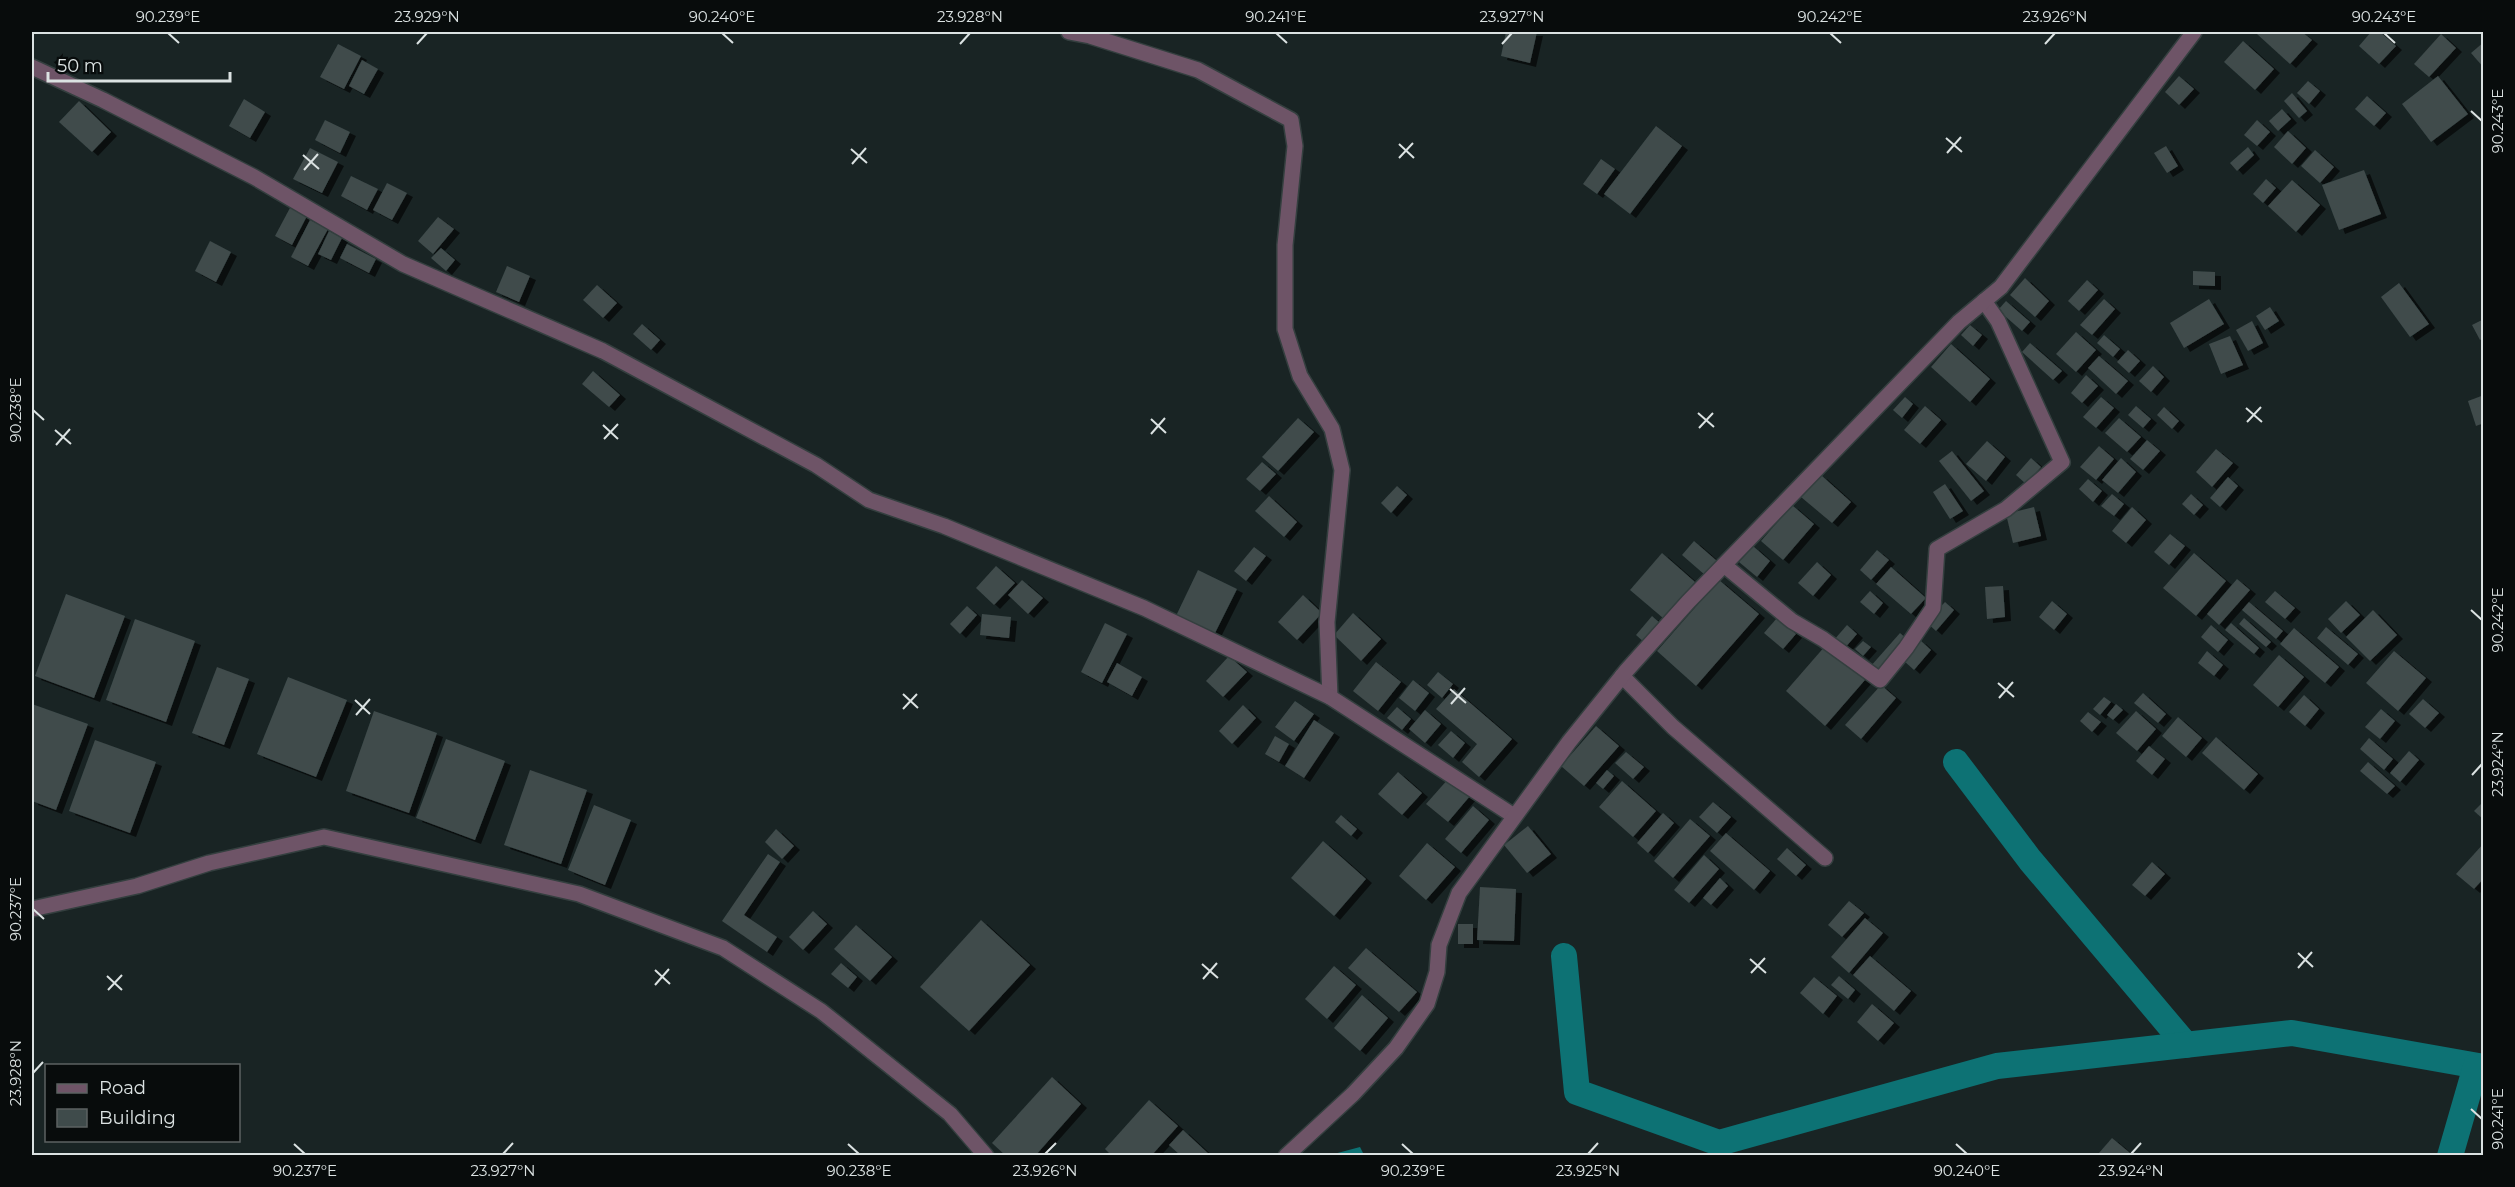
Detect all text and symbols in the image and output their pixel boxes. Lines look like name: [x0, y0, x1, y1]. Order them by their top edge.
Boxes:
text: 90.239°E: [136, 7, 200, 26]
text: 23.929°N: [394, 7, 460, 26]
text: 90.240°E: [689, 7, 755, 26]
text: 23.928°N: [937, 7, 1003, 26]
text: 90.241°E: [1245, 7, 1307, 26]
text: 23.927°N: [1479, 7, 1545, 26]
text: 90.242°E: [1797, 7, 1863, 26]
text: 23.926°N: [2022, 7, 2088, 26]
text: 90.243°E: [2352, 7, 2416, 26]
scale bar: [48, 45, 230, 83]
text: 50 m: [57, 55, 103, 77]
text: 90.243°E: [2488, 89, 2507, 153]
text: 90.238°E: [6, 377, 25, 443]
text: 90.242°E: [2488, 587, 2507, 653]
text: 23.924°N: [2488, 731, 2507, 797]
text: 90.237°E: [6, 877, 25, 941]
text: 23.928°N: [6, 1040, 25, 1106]
legend: [45, 1064, 240, 1142]
text: Road: [99, 1077, 146, 1099]
text: 90.241°E: [2488, 1088, 2507, 1150]
text: Building: [99, 1107, 176, 1129]
text: 90.237°E: [273, 1161, 337, 1180]
text: 23.927°N: [470, 1161, 536, 1180]
text: 90.238°E: [826, 1161, 892, 1180]
text: 23.926°N: [1012, 1161, 1078, 1180]
text: 90.239°E: [1381, 1161, 1445, 1180]
text: 23.925°N: [1556, 1161, 1620, 1180]
text: 90.240°E: [1934, 1161, 2000, 1180]
text: 23.924°N: [2098, 1161, 2164, 1180]

